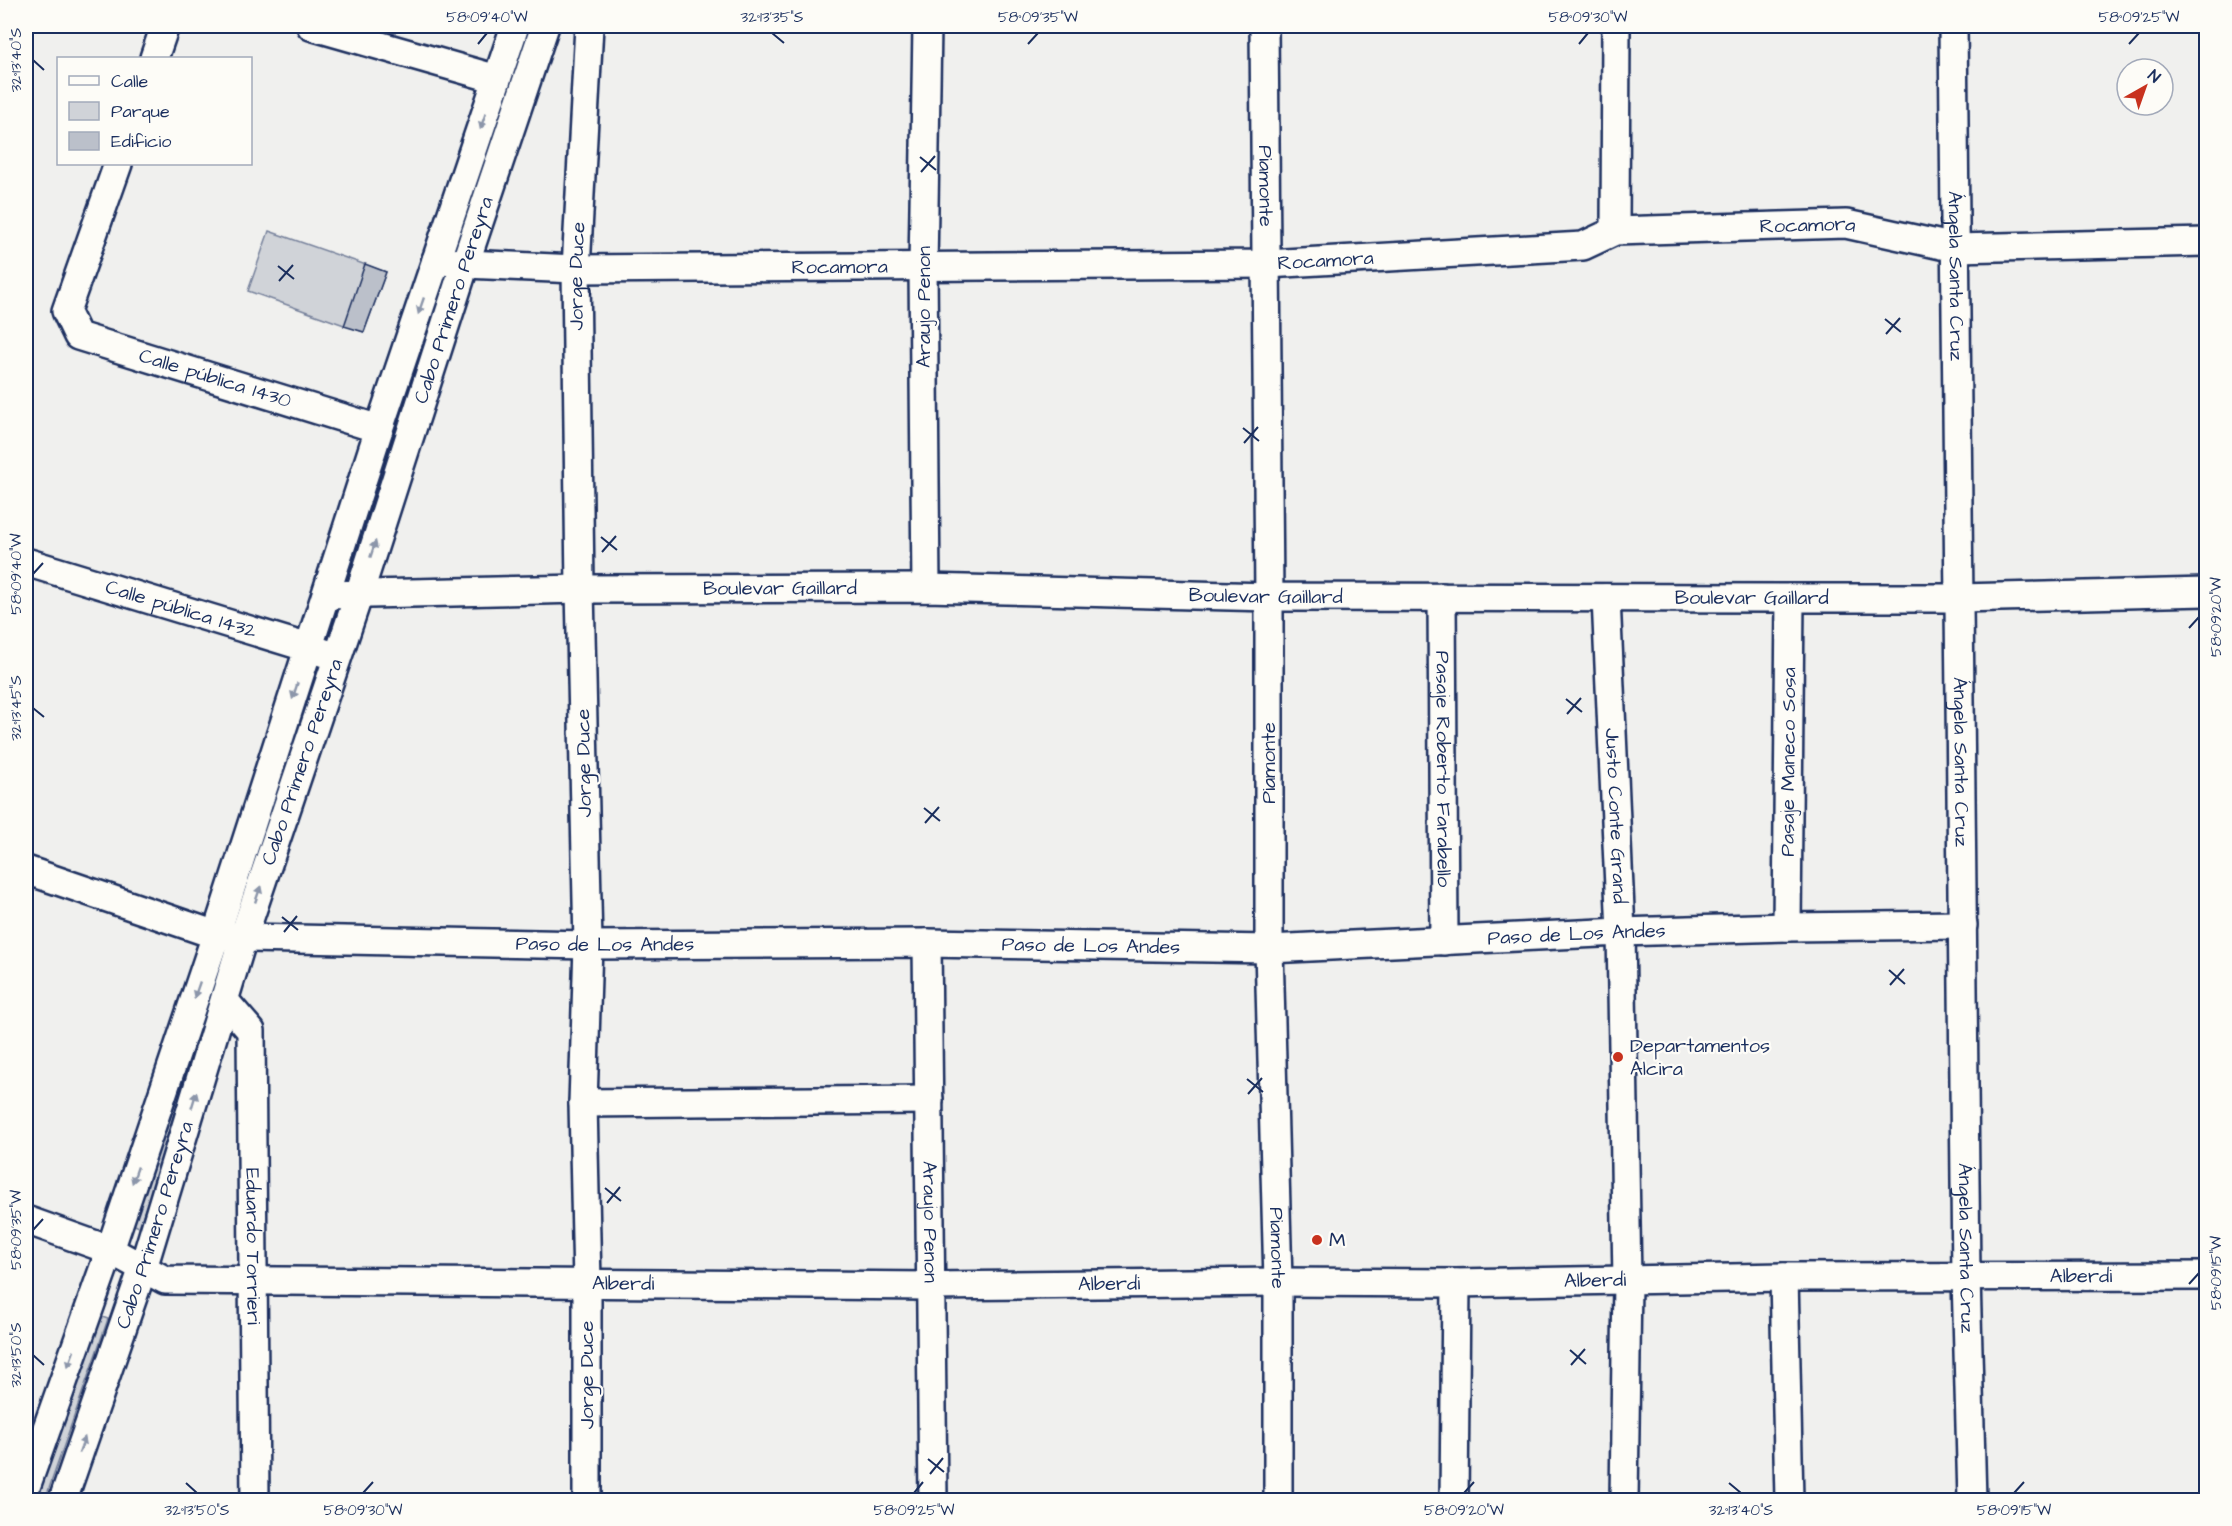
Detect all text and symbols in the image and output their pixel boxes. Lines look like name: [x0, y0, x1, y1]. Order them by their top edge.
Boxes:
text: 58°09'40"W: [446, 7, 528, 28]
text: 32°13'35"S: [741, 7, 804, 28]
text: 58°09'35"W: [998, 7, 1078, 28]
text: 58°09'30"W: [1549, 7, 1627, 28]
text: 58°09'25"W: [2099, 7, 2179, 28]
text: 32°13'40"S: [6, 27, 27, 92]
legend: [57, 57, 252, 165]
north arrow: [2115, 57, 2175, 117]
text: N: [2143, 65, 2165, 88]
text: Calle: [111, 69, 149, 94]
text: Parque: [111, 99, 170, 124]
one-way arrow: [478, 112, 487, 130]
text: Edificio: [111, 129, 171, 154]
street label: Piamonte: [1251, 145, 1280, 227]
street label: Ángela Santa Cruz: [1940, 191, 1970, 361]
street label: Cabo Primero Pereyra: [407, 193, 501, 407]
street label: Rocamora: [1759, 210, 1859, 241]
street label: Jorge Duce: [562, 221, 593, 331]
street label: Rocamora: [1277, 244, 1374, 277]
street label: Araujo Penon: [910, 246, 938, 368]
street label: Rocamora: [791, 253, 888, 281]
one-way arrow: [415, 297, 425, 315]
street label: Calle pública 1430: [135, 342, 295, 415]
text: 58°09'40"W: [6, 533, 27, 615]
one-way arrow: [369, 540, 378, 558]
street label: Calle pública 1432: [102, 573, 261, 646]
street label: Boulevar Gaillard: [703, 574, 857, 603]
text: 58°09'20"W: [2206, 577, 2227, 657]
street label: Boulevar Gaillard: [1188, 581, 1343, 611]
street label: Boulevar Gaillard: [1675, 584, 1829, 612]
street label: Pasaje Roberto Farabello: [1428, 651, 1458, 887]
street label: Cabo Primero Pereyra: [255, 655, 350, 869]
street label: Pasaje Maneco Sosa: [1774, 667, 1803, 857]
text: 32°13'45"S: [6, 675, 27, 741]
street label: Ángela Santa Cruz: [1945, 677, 1976, 847]
one-way arrow: [290, 682, 300, 700]
street label: Jorge Duce: [569, 708, 600, 818]
street label: Piamonte: [1255, 722, 1283, 804]
street label: Justo Conte Grand: [1598, 727, 1634, 904]
one-way arrow: [254, 885, 263, 903]
street label: Paso de Los Andes: [1487, 917, 1666, 952]
street label: Paso de Los Andes: [515, 930, 694, 959]
street label: Paso de Los Andes: [1001, 930, 1180, 961]
one-way arrow: [192, 982, 202, 1000]
place label: Departamentos Alcira: [1630, 1032, 1770, 1083]
marker: Departamentos Alcira: [1611, 1050, 1625, 1064]
one-way arrow: [190, 1091, 200, 1109]
street label: Cabo Primero Pereyra: [109, 1118, 201, 1333]
street label: Araujo Penon: [915, 1161, 945, 1283]
street label: Ángela Santa Cruz: [1950, 1163, 1982, 1333]
one-way arrow: [130, 1166, 139, 1184]
street label: Eduardo Torrieri: [238, 1168, 268, 1325]
text: 58°09'35"W: [6, 1190, 27, 1270]
street label: Piamonte: [1262, 1207, 1292, 1289]
place label: M: [1329, 1226, 1346, 1254]
marker: M: [1310, 1233, 1324, 1247]
text: 58°09'15"W: [2206, 1236, 2227, 1310]
street label: Alberdi: [2050, 1262, 2112, 1290]
street label: Alberdi: [1564, 1266, 1627, 1295]
street label: Alberdi: [592, 1269, 654, 1298]
street label: Alberdi: [1078, 1270, 1140, 1298]
street label: Jorge Duce: [573, 1321, 602, 1429]
text: 32°13'50"S: [6, 1322, 27, 1387]
one-way arrow: [65, 1351, 75, 1369]
one-way arrow: [77, 1436, 87, 1454]
text: 32°13'50"S: [165, 1500, 230, 1521]
text: 58°09'30"W: [324, 1500, 402, 1521]
text: 58°09'25"W: [874, 1500, 954, 1521]
text: 58°09'20"W: [1424, 1500, 1504, 1521]
text: 32°13'40"S: [1709, 1500, 1774, 1521]
text: 58°09'15"W: [1977, 1500, 2051, 1521]

